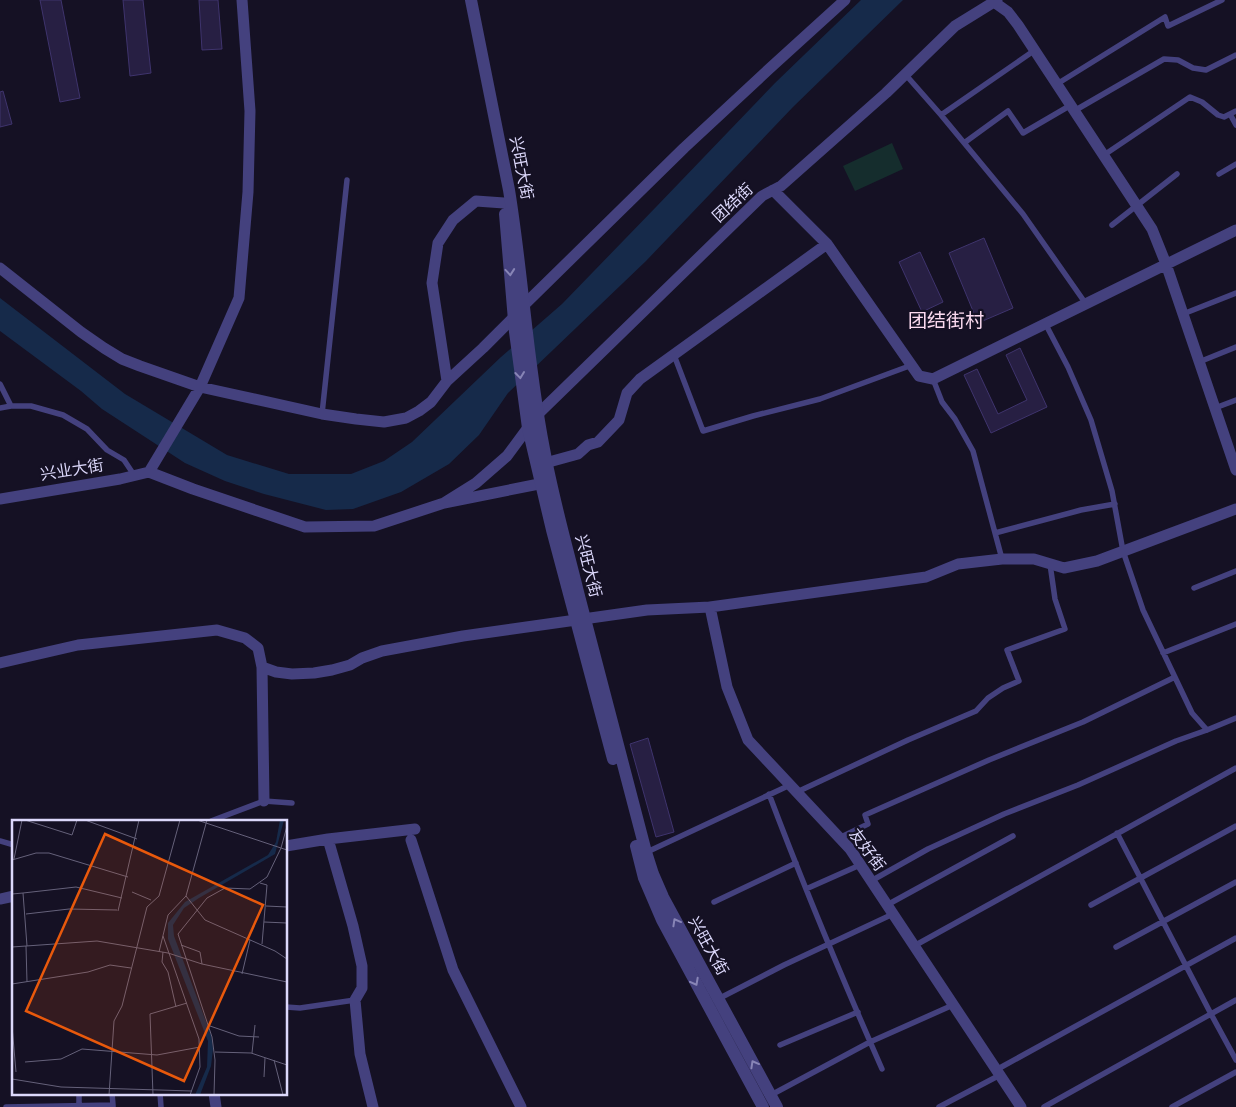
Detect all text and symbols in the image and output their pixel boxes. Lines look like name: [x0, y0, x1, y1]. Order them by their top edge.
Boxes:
street label: 兴旺大街: [504, 134, 538, 202]
street label: 团结街: [708, 179, 758, 227]
one-way arrow: [504, 269, 515, 277]
district label: 团结街村: [908, 308, 984, 335]
one-way arrow: [514, 371, 525, 379]
street label: 兴业大街: [39, 454, 105, 486]
street label: 兴旺大街: [570, 532, 606, 600]
inset map: [12, 820, 288, 1094]
street label: 友好街: [844, 824, 890, 876]
street label: 兴旺大街: [683, 913, 733, 979]
one-way arrow: [672, 918, 682, 927]
one-way arrow: [689, 977, 699, 986]
one-way arrow: [750, 1061, 760, 1070]

